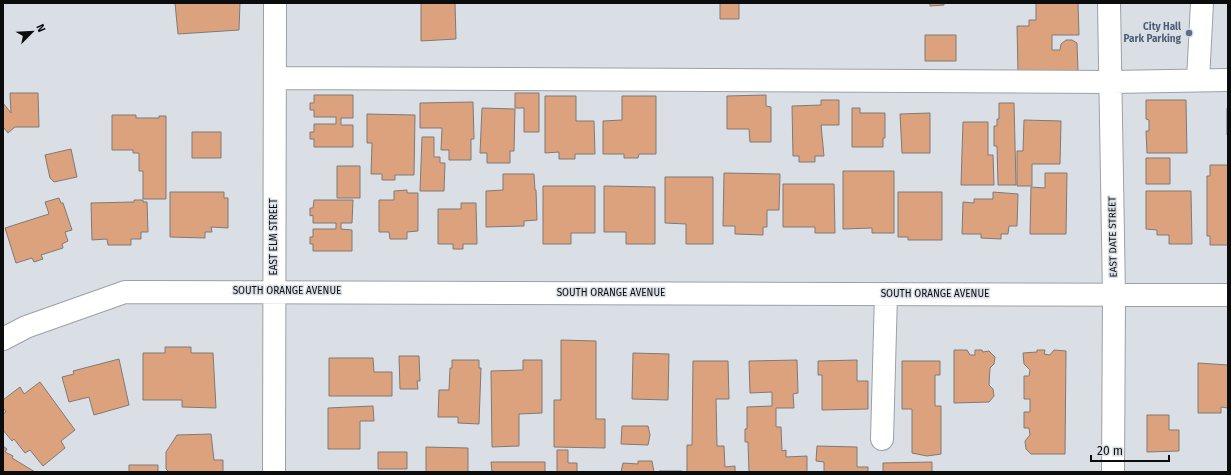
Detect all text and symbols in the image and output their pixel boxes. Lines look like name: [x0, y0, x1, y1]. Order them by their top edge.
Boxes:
north arrow: [12, 12, 52, 52]
place label: City Hall Park Parking: [1124, 21, 1181, 45]
text: N: [33, 22, 48, 34]
marker: City Hall Park Parking: [1184, 28, 1194, 38]
street label: EAST DATE STREET: [1106, 195, 1120, 278]
street label: EAST ELM STREET: [268, 198, 280, 276]
street label: SOUTH ORANGE AVENUE: [233, 285, 341, 297]
street label: SOUTH ORANGE AVENUE: [557, 287, 665, 299]
street label: SOUTH ORANGE AVENUE: [881, 288, 989, 300]
scale bar: [1091, 437, 1169, 463]
text: 20 m: [1097, 444, 1123, 458]

